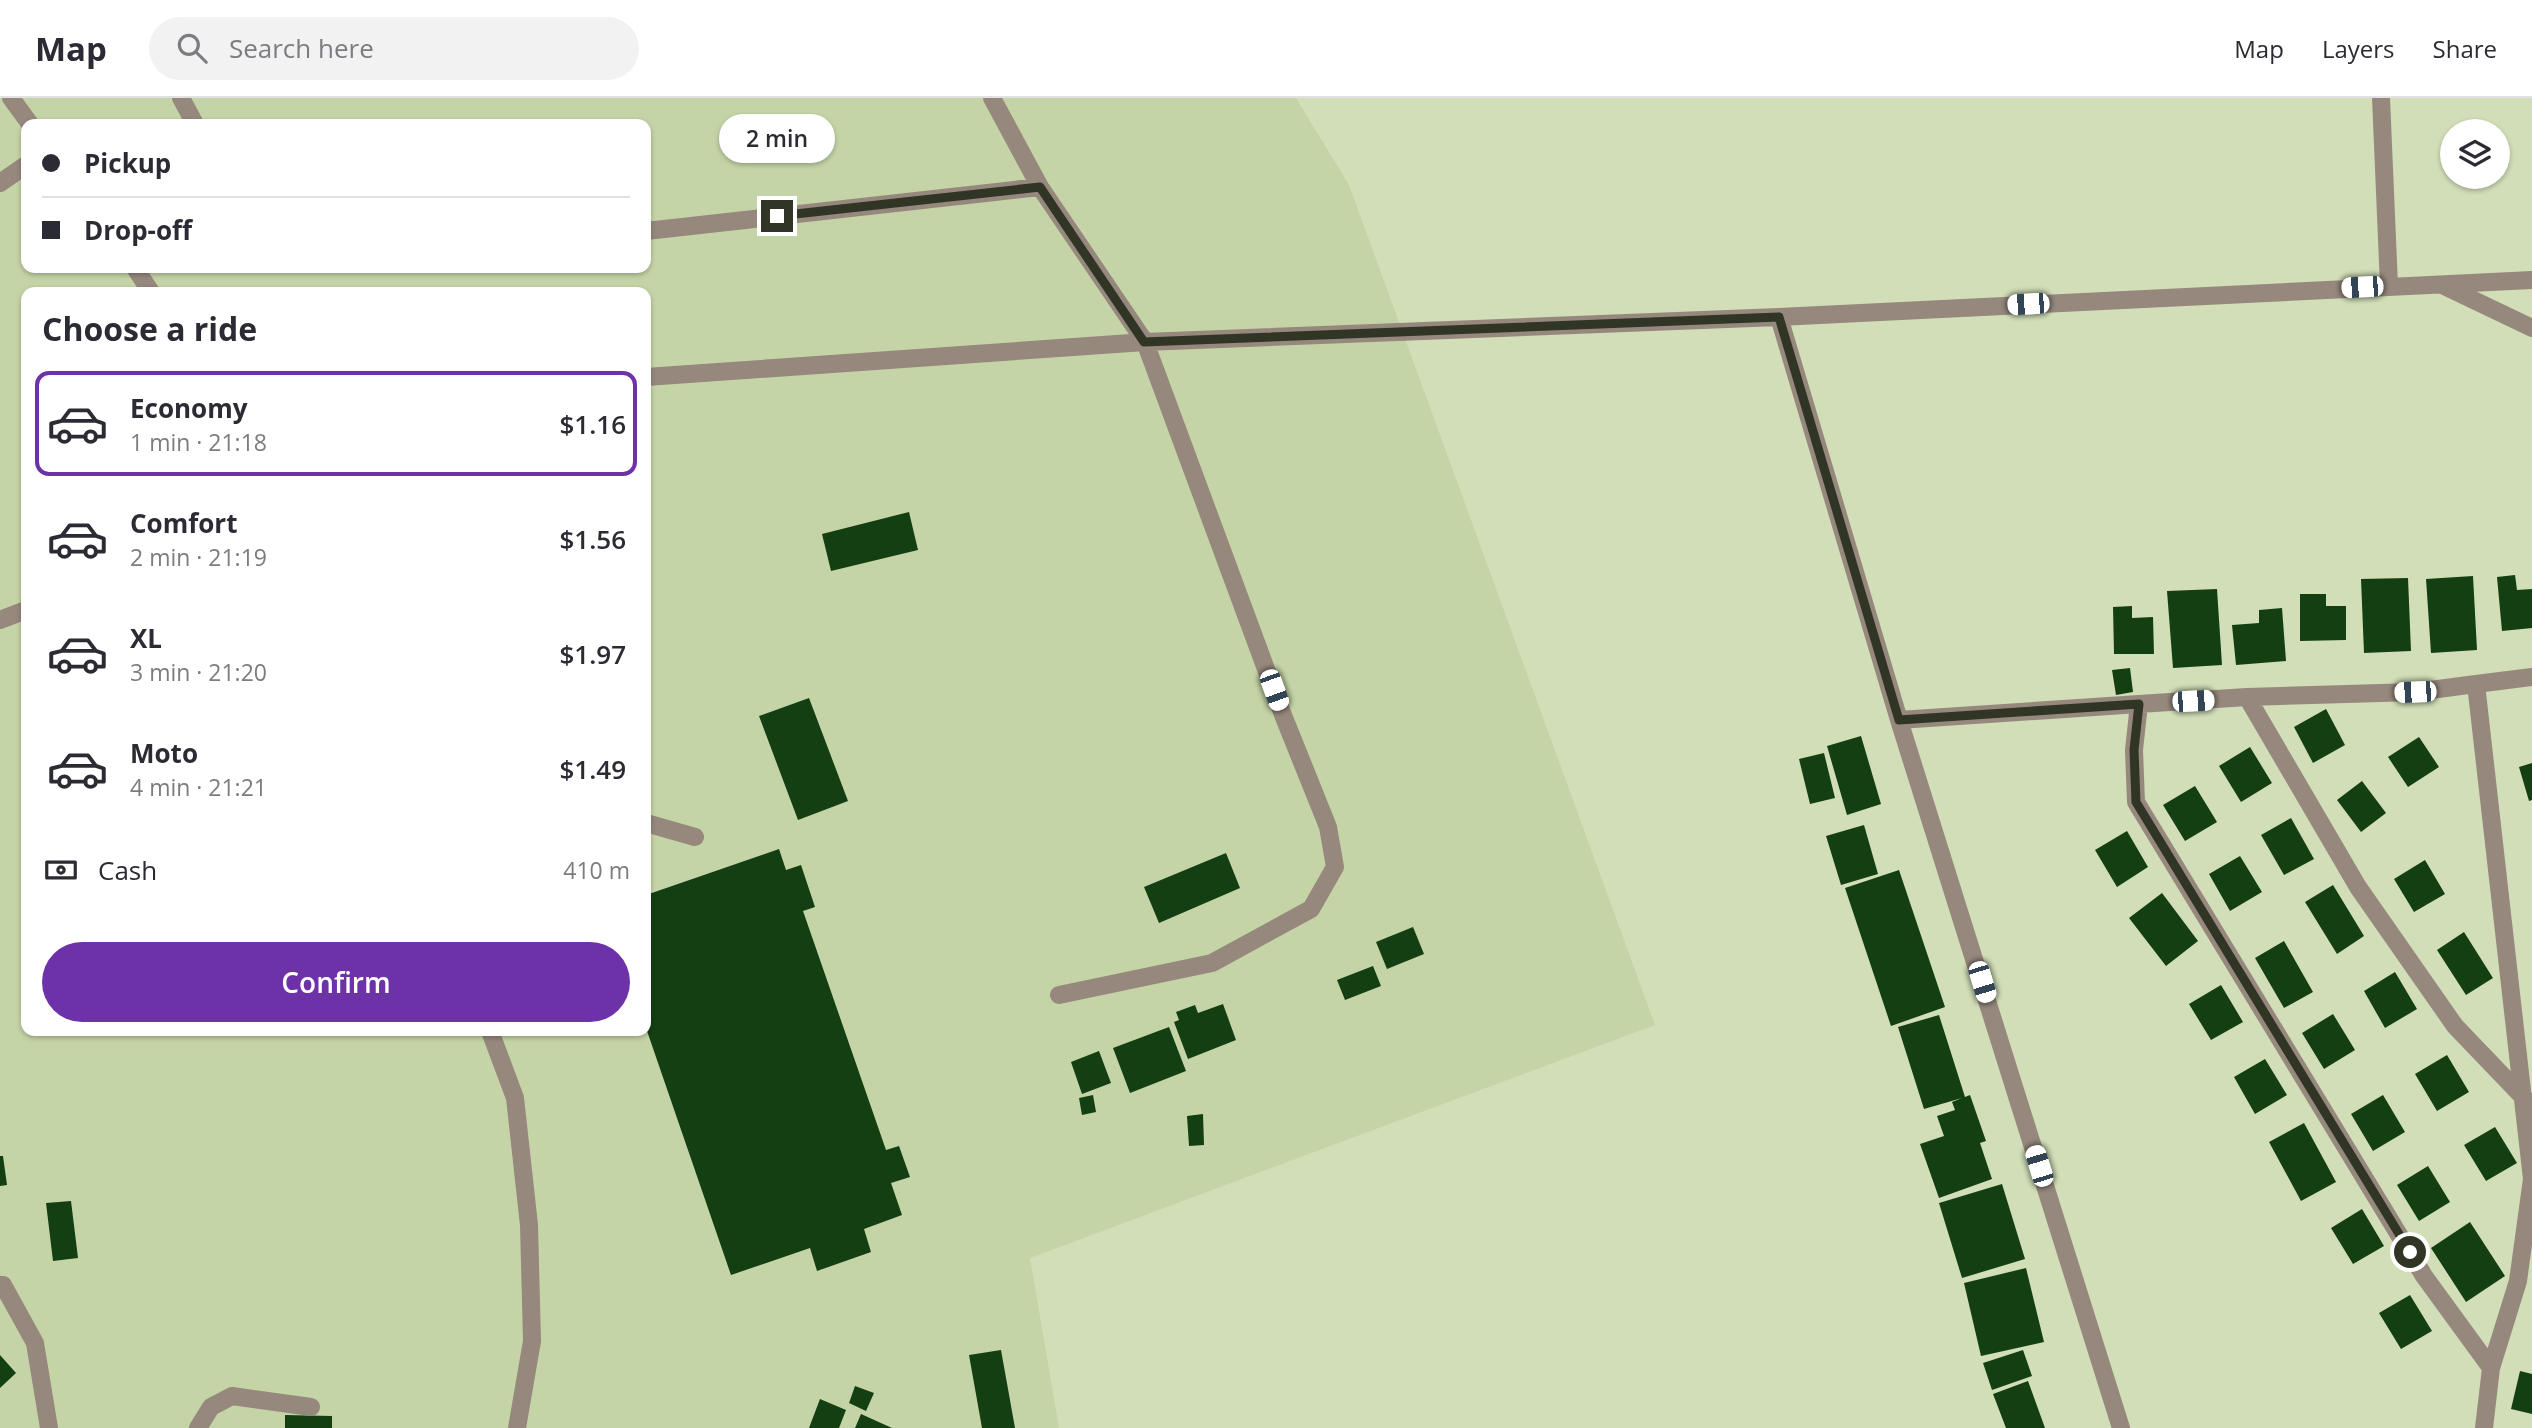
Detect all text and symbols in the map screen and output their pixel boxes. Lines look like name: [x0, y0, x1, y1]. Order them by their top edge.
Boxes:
search box: [149, 17, 639, 80]
text: Map: [35, 26, 107, 71]
icon: search: [173, 29, 211, 67]
text: Search here: [229, 30, 374, 66]
text: Map: [2234, 32, 2284, 65]
text: Layers: [2322, 32, 2395, 65]
text: Share: [2433, 32, 2497, 65]
callout: 2 min: [719, 115, 835, 164]
map controls: [2440, 119, 2510, 189]
button: layers: [2440, 119, 2510, 189]
text: 2 min: [746, 122, 808, 154]
text: Pickup: [84, 145, 171, 181]
route end: [761, 200, 793, 232]
text: Drop-off: [84, 212, 192, 248]
car: [2341, 275, 2384, 299]
car: [2007, 292, 2050, 316]
text: Choose a ride: [42, 307, 257, 350]
text: Economy: [130, 390, 248, 426]
icon: car: [46, 392, 109, 455]
text: $1.16: [559, 406, 626, 442]
text: 1 min · 21:18: [130, 426, 267, 458]
text: Comfort: [130, 505, 237, 541]
icon: car: [46, 507, 109, 570]
text: $1.56: [559, 521, 626, 557]
text: 2 min · 21:19: [130, 541, 267, 573]
text: XL: [130, 620, 162, 656]
icon: car: [46, 622, 109, 685]
text: $1.97: [559, 636, 626, 672]
text: 3 min · 21:20: [130, 656, 267, 688]
car: [1257, 667, 1292, 713]
car: [2394, 681, 2437, 703]
car: [2172, 689, 2215, 713]
text: Moto: [130, 735, 198, 771]
icon: car: [46, 737, 109, 800]
text: $1.49: [559, 751, 626, 787]
text: 4 min · 21:21: [130, 771, 267, 803]
icon: cash: [42, 851, 80, 889]
text: Cash: [98, 852, 157, 888]
text: 410 m: [563, 854, 630, 886]
button: Confirm: [42, 942, 630, 1022]
car: [1966, 959, 1999, 1005]
car: [2023, 1143, 2056, 1189]
route start: [2394, 1236, 2426, 1268]

